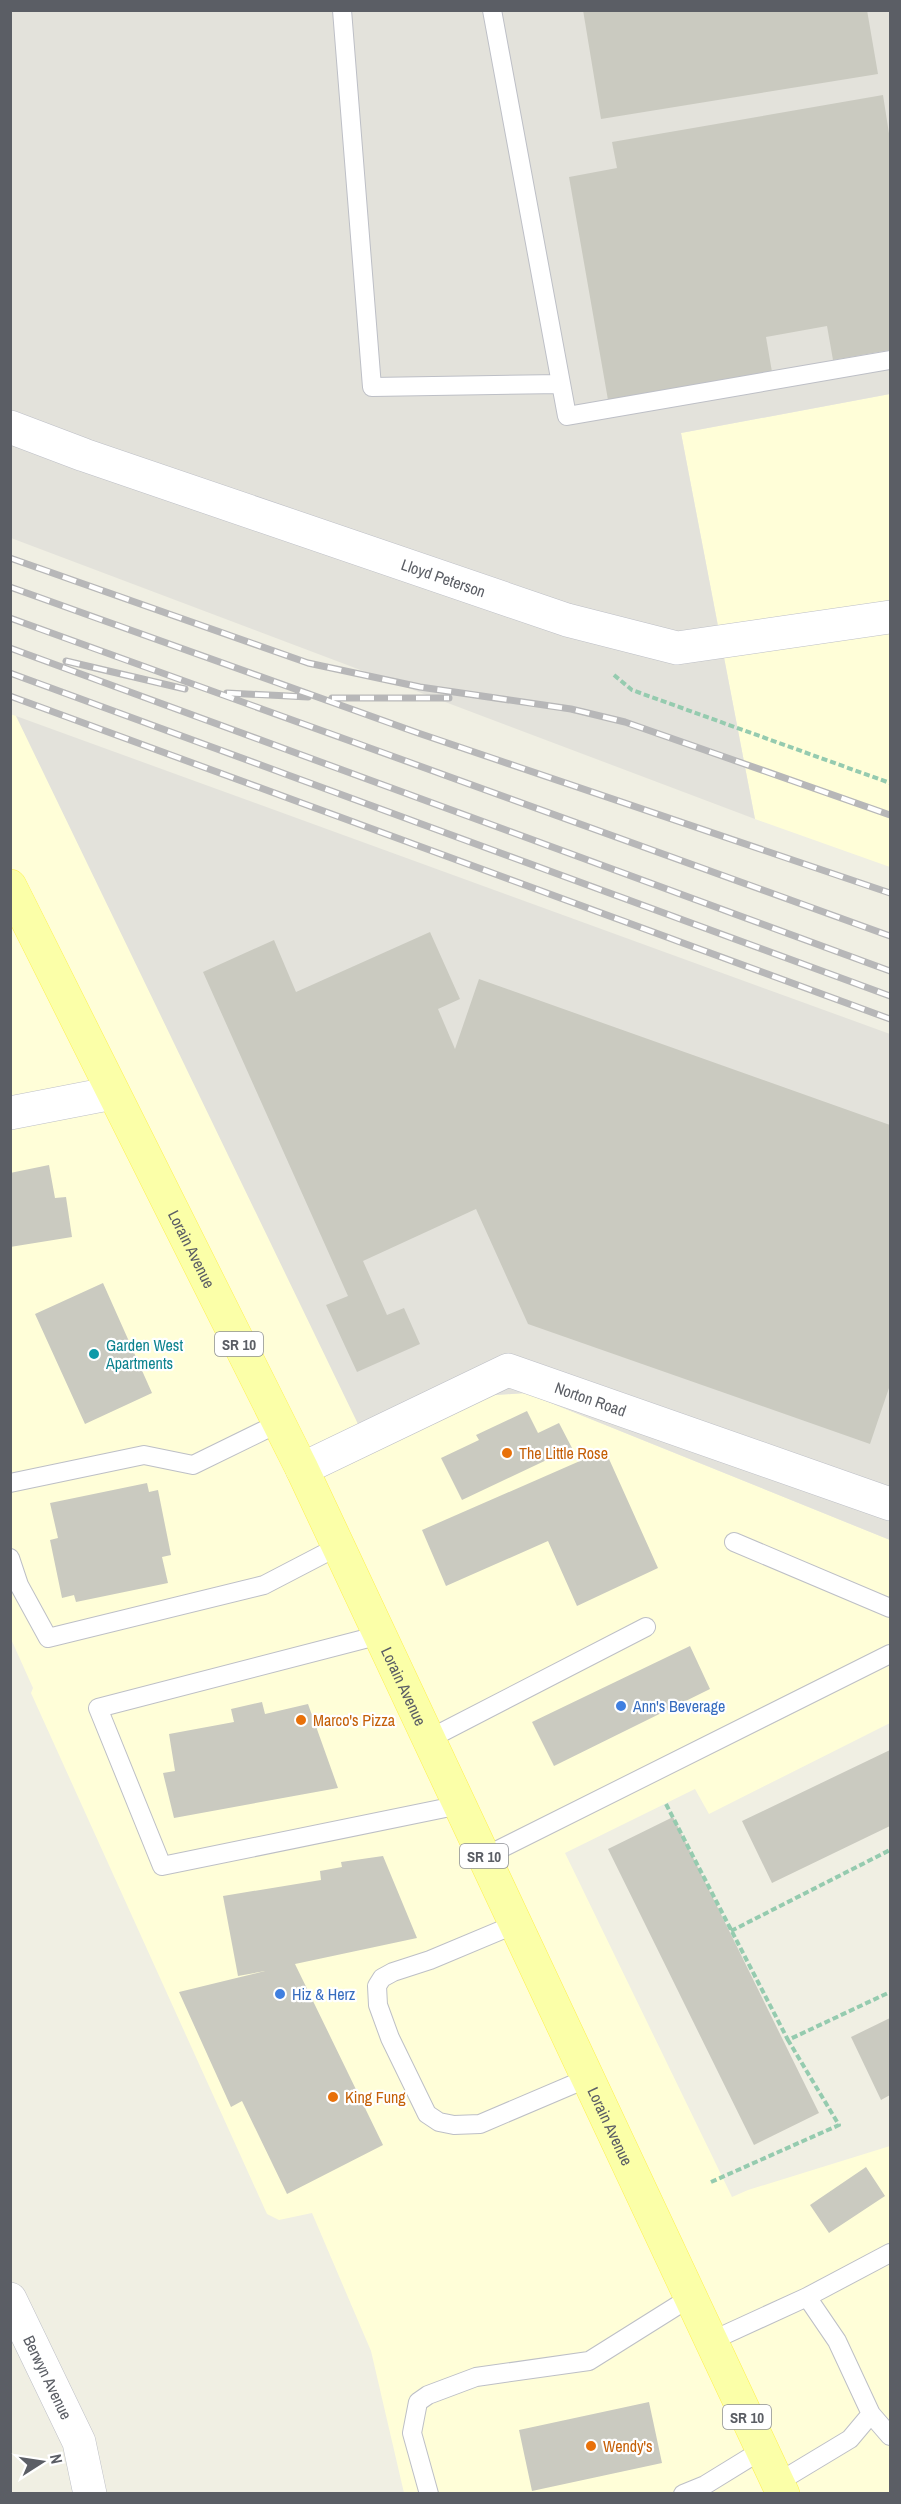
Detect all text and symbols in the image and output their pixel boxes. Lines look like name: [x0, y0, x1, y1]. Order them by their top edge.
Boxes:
street label: Lloyd Peterson: [398, 553, 488, 602]
street label: Lorain Avenue: [163, 1206, 221, 1292]
road number: SR 10: [215, 1332, 263, 1356]
place label: Garden West Apartments: [105, 1334, 183, 1374]
marker: Garden West Apartments: [87, 1347, 101, 1361]
street label: Norton Road: [552, 1376, 629, 1422]
place label: The Little Rose: [519, 1442, 608, 1464]
marker: The Little Rose: [500, 1446, 514, 1460]
street label: Lorain Avenue: [376, 1643, 432, 1729]
place label: Ann's Beverage: [632, 1695, 725, 1717]
marker: Ann's Beverage: [614, 1699, 628, 1713]
place label: Marco's Pizza: [313, 1709, 396, 1731]
marker: Marco's Pizza: [294, 1713, 308, 1727]
road number: SR 10: [460, 1844, 508, 1868]
place label: Hiz & Herz: [292, 1983, 356, 2005]
marker: Hiz & Herz: [273, 1987, 287, 2001]
street label: Lorain Avenue: [583, 2083, 638, 2169]
place label: King Fung: [345, 2086, 406, 2108]
marker: King Fung: [326, 2090, 340, 2104]
street label: Berwyn Avenue: [18, 2332, 77, 2423]
road number: SR 10: [723, 2405, 771, 2429]
north arrow: [12, 2432, 72, 2492]
place label: Wendy's: [603, 2435, 653, 2457]
marker: Wendy's: [584, 2439, 598, 2453]
text: N: [45, 2452, 68, 2466]

